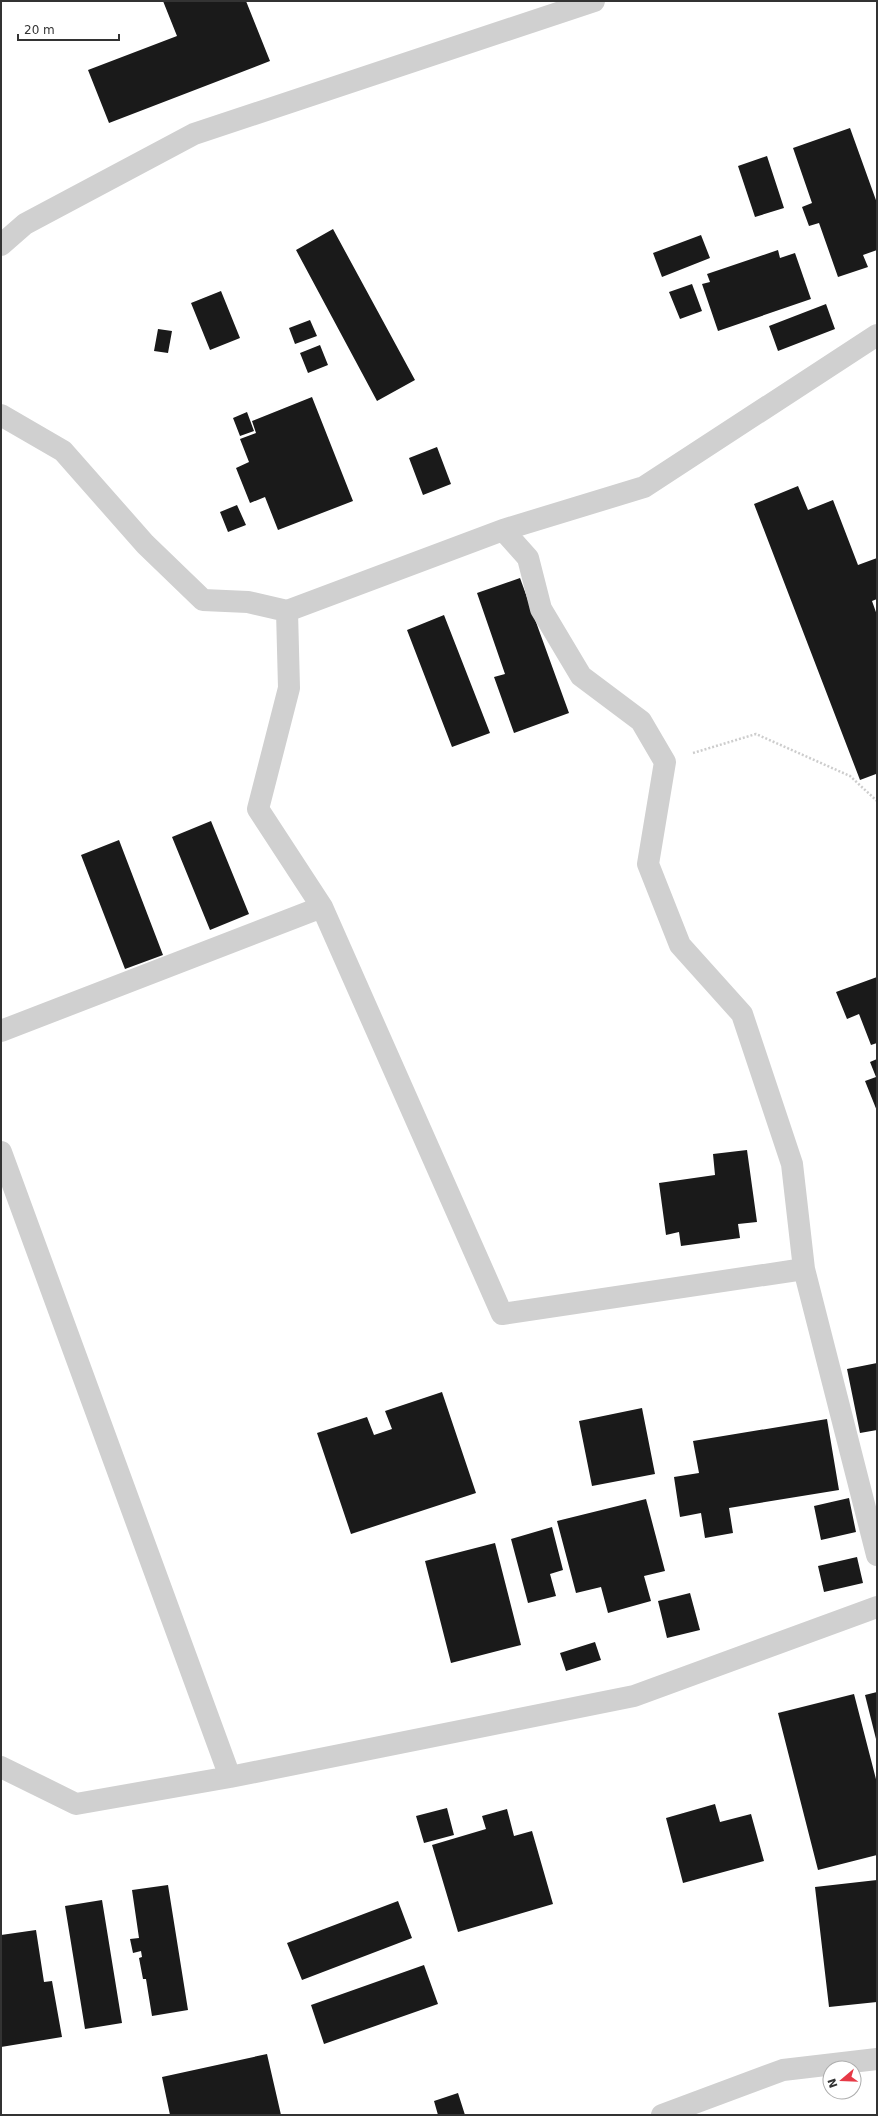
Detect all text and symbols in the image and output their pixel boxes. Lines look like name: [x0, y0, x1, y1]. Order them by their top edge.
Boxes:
scale bar: [18, 16, 119, 42]
text: 20 m: [24, 23, 55, 37]
north arrow: [822, 2060, 862, 2100]
text: N: [825, 2077, 841, 2090]

